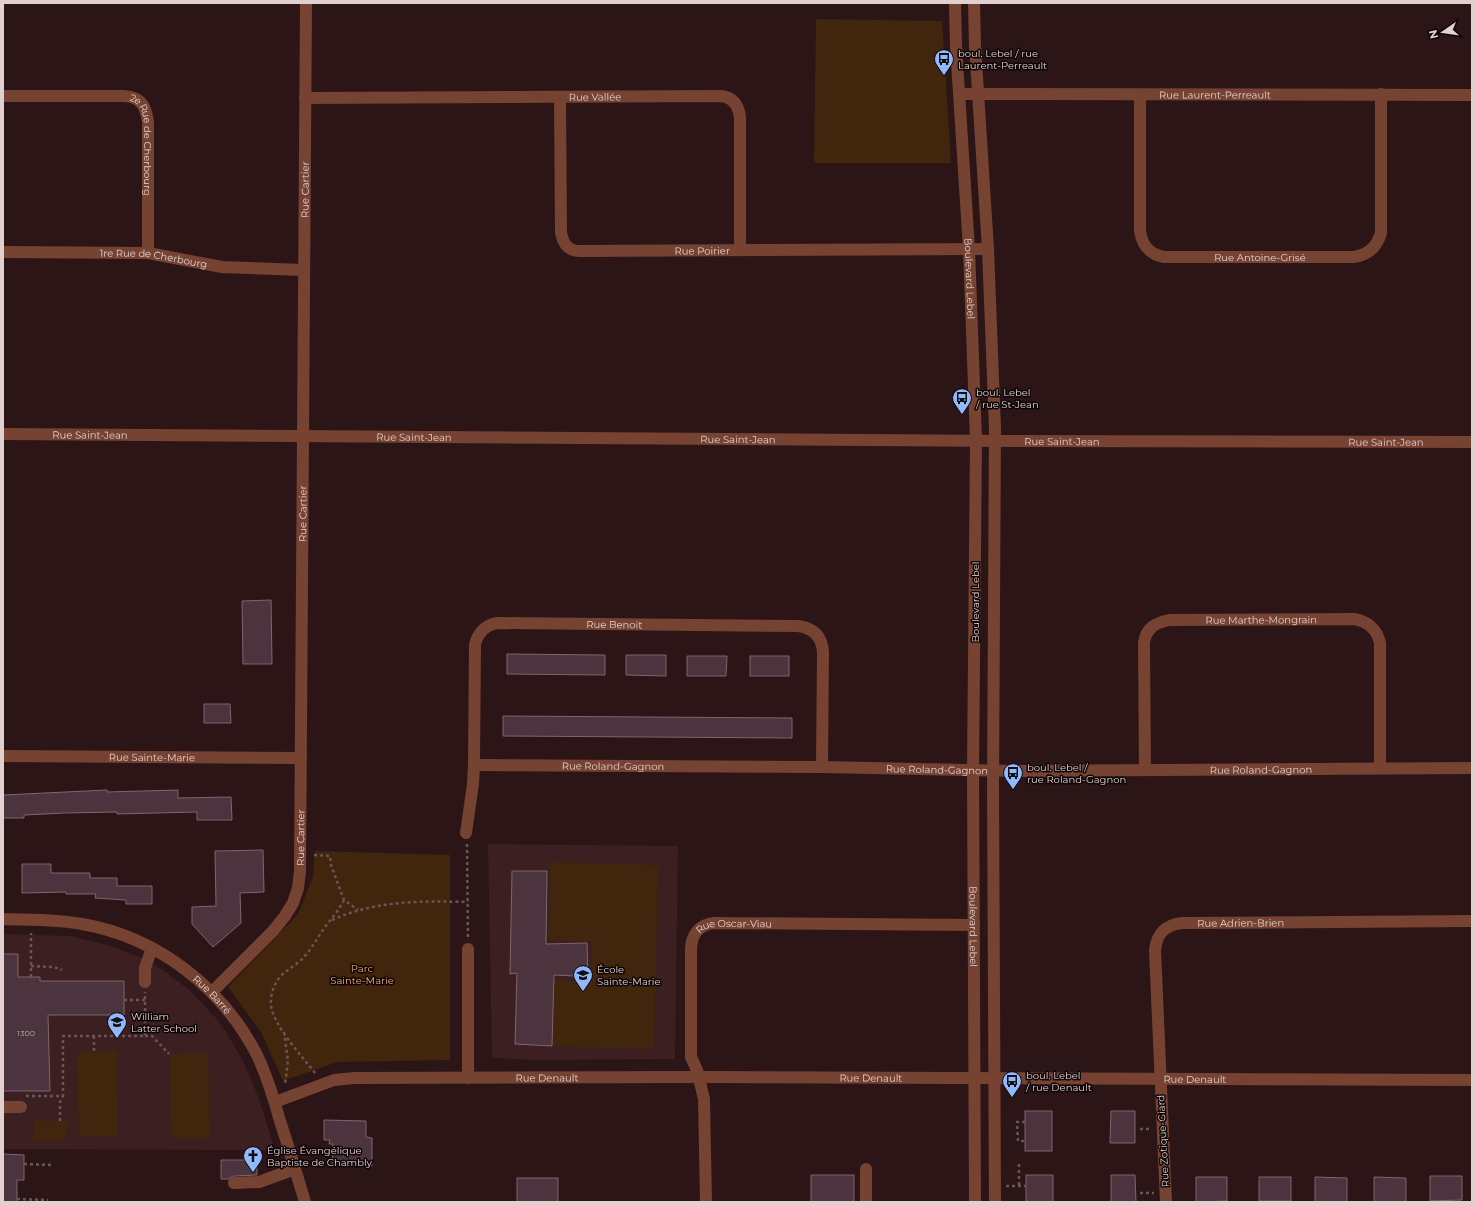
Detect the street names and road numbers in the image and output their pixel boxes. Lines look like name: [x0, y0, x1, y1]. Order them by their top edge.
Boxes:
street label: Rue Laurent-Perreault: [1159, 88, 1271, 101]
street label: Rue Vallée: [569, 90, 621, 103]
street label: 2e Rue de Cherbourg: [129, 91, 155, 196]
street label: Rue Cartier: [298, 161, 311, 218]
street label: Boulevard Lebel: [962, 238, 978, 319]
street label: Rue Poirier: [674, 244, 730, 257]
street label: 1re Rue de Cherbourg: [100, 246, 208, 271]
street label: Rue Antoine-Grisé: [1214, 251, 1306, 264]
street label: Rue Saint-Jean: [52, 428, 128, 441]
street label: Rue Saint-Jean: [376, 430, 452, 444]
street label: Rue Saint-Jean: [700, 432, 776, 446]
street label: Rue Saint-Jean: [1024, 435, 1100, 448]
street label: Rue Saint-Jean: [1348, 435, 1424, 448]
street label: Rue Cartier: [296, 485, 309, 542]
street label: Boulevard Lebel: [969, 562, 982, 642]
street label: Rue Marthe-Mongrain: [1205, 613, 1317, 626]
street label: Rue Benoit: [586, 617, 642, 631]
street label: Rue Sainte-Marie: [109, 750, 195, 764]
street label: Rue Roland-Gagnon: [562, 759, 664, 773]
street label: Rue Roland-Gagnon: [886, 762, 988, 777]
street label: Rue Roland-Gagnon: [1210, 763, 1312, 776]
street label: Rue Cartier: [294, 809, 307, 866]
street label: Boulevard Lebel: [967, 886, 980, 967]
street label: Rue Oscar-Viau: [693, 916, 772, 936]
street label: Rue Adrien-Brien: [1197, 916, 1284, 929]
street label: Rue Barré: [190, 972, 234, 1017]
street label: Rue Denault: [515, 1071, 578, 1084]
street label: Rue Denault: [839, 1071, 902, 1084]
street label: Rue Denault: [1163, 1072, 1226, 1086]
street label: Rue Zotique-Giard: [1154, 1094, 1172, 1188]

